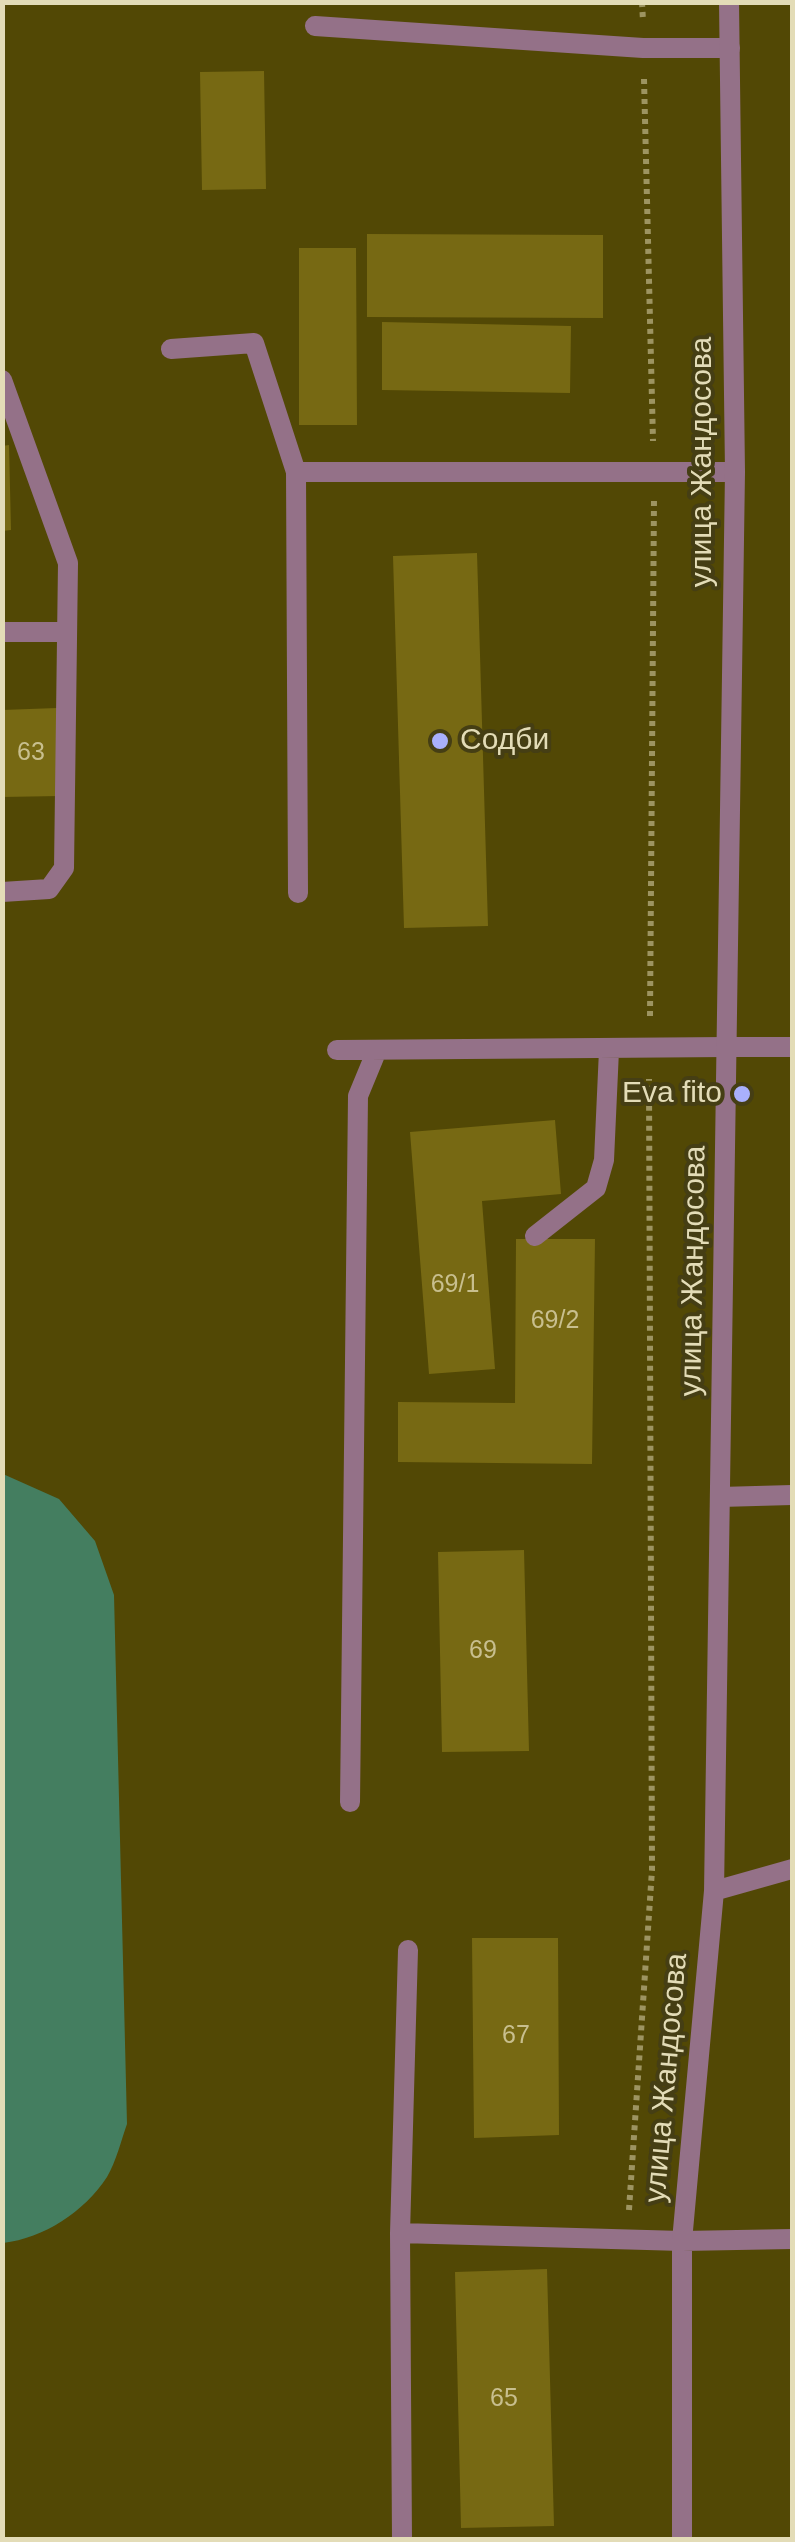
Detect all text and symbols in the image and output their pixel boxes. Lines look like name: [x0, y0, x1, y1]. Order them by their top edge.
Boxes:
street label: улица Жандосова: [685, 337, 721, 587]
place label: Содби: [460, 723, 549, 759]
marker: Содби: [429, 730, 451, 752]
house number: 63: [17, 738, 45, 768]
place label: Eva fito: [622, 1076, 722, 1112]
marker: Eva fito: [731, 1083, 753, 1105]
street label: улица Жандосова: [674, 1145, 714, 1397]
house number: 69/1: [431, 1270, 479, 1300]
house number: 69/2: [531, 1306, 579, 1336]
house number: 69: [469, 1636, 497, 1666]
street label: улица Жандосова: [638, 1952, 696, 2204]
house number: 67: [502, 2021, 530, 2051]
house number: 65: [490, 2384, 518, 2414]

